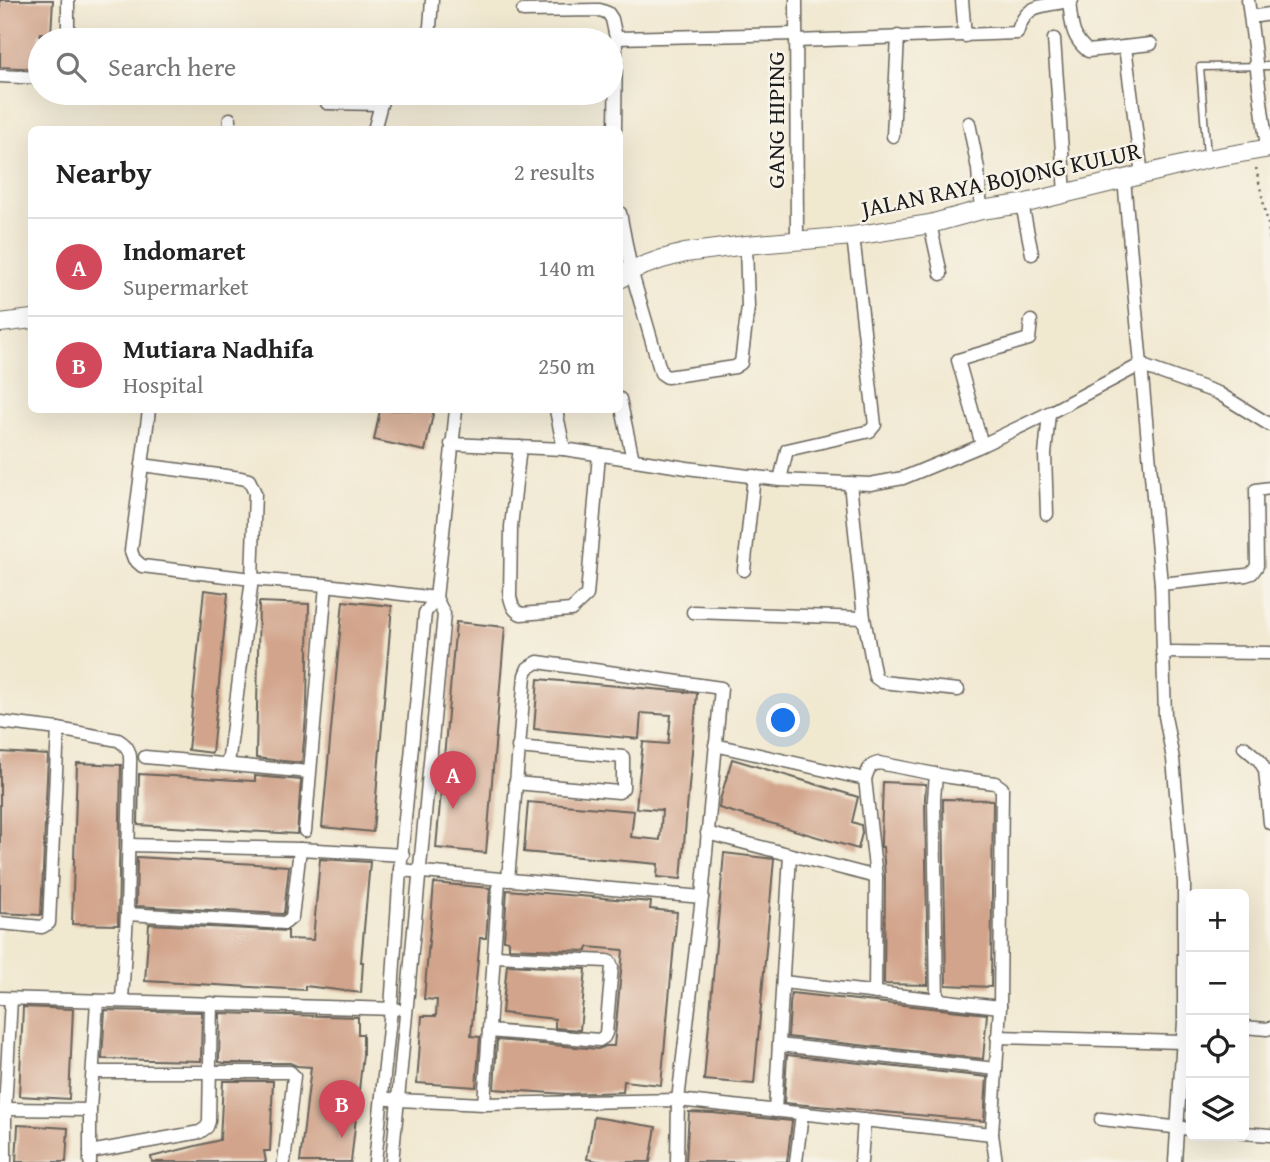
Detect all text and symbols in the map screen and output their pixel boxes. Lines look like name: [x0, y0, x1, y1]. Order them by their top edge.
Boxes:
search box: [28, 28, 623, 105]
text: Search here: [108, 47, 236, 86]
icon: search: [52, 48, 90, 86]
street label: GANG HIPING: [758, 51, 793, 189]
street label: JALAN RAYA BOJONG KULUR: [855, 133, 1144, 227]
text: Nearby: [56, 150, 152, 194]
text: 2 results: [514, 155, 595, 188]
text: Indomaret: [123, 231, 246, 270]
text: A: [72, 251, 86, 284]
text: 140 m: [538, 251, 595, 284]
text: Supermarket: [123, 270, 249, 303]
text: Mutiara Nadhifa: [123, 329, 314, 368]
text: B: [72, 349, 86, 382]
text: 250 m: [538, 349, 595, 382]
text: Hospital: [123, 368, 203, 401]
your location: [766, 703, 800, 737]
pin: A: [430, 751, 476, 809]
map controls: [1186, 889, 1249, 1141]
button: +: [1186, 889, 1249, 952]
button: −: [1186, 952, 1249, 1015]
button: locate: [1186, 1015, 1249, 1078]
button: layers: [1186, 1078, 1249, 1141]
pin: B: [319, 1080, 365, 1138]

